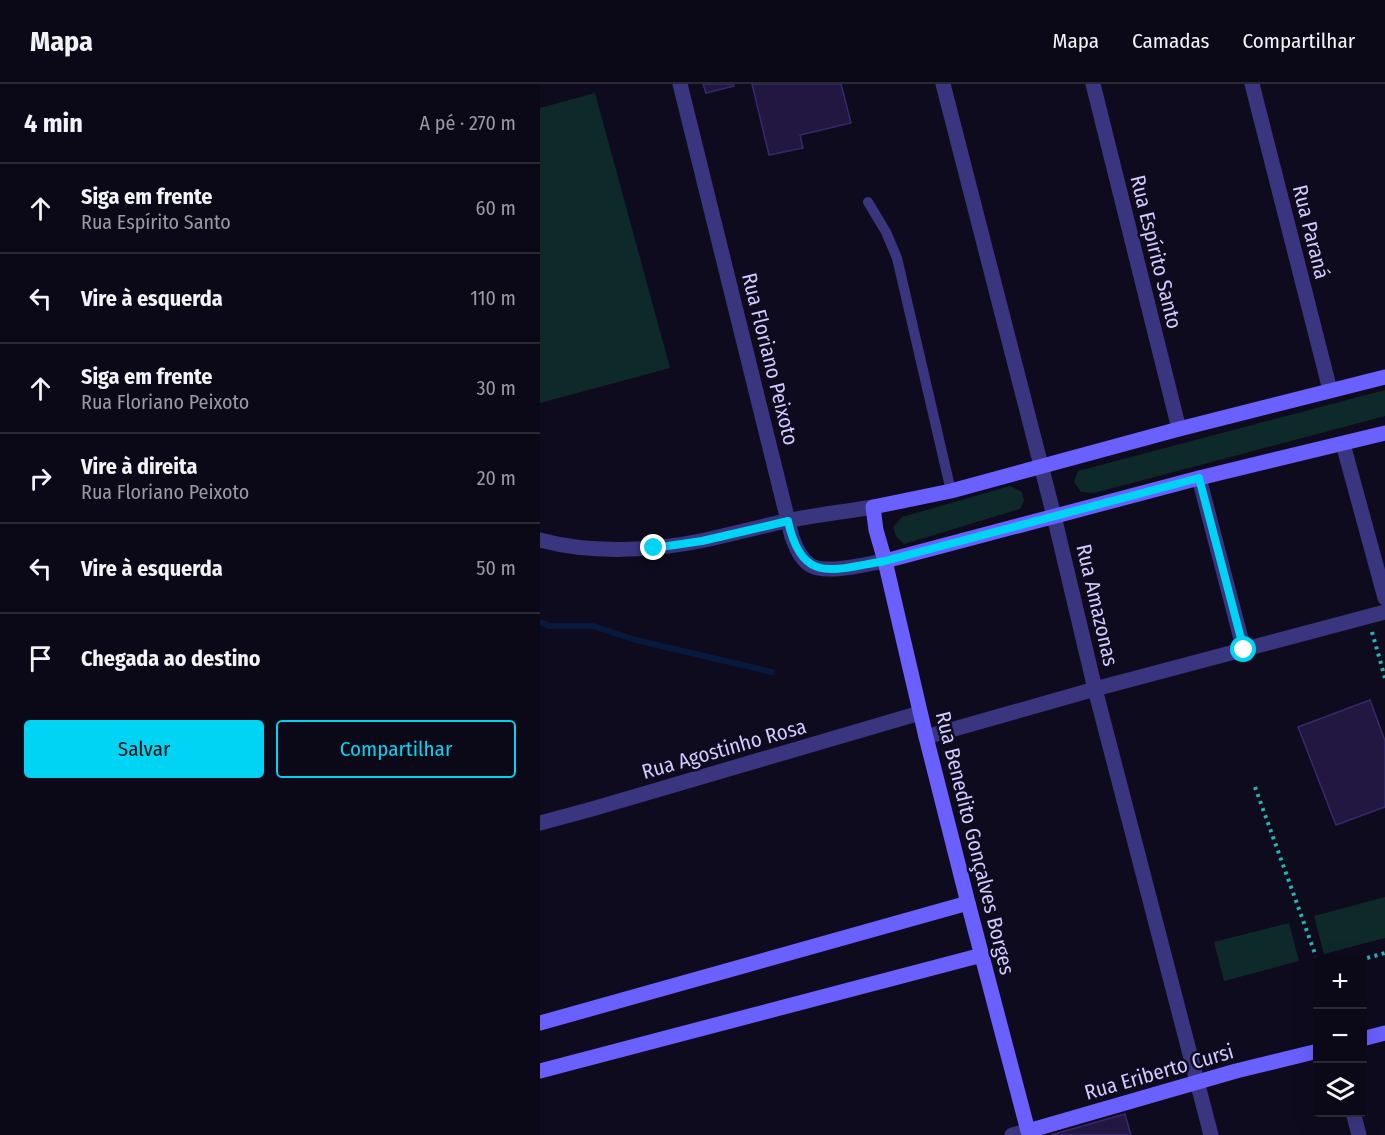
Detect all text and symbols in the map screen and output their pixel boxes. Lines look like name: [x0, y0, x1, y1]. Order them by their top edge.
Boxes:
text: Mapa: [30, 25, 93, 58]
text: Mapa: [1053, 28, 1099, 54]
text: Camadas: [1132, 28, 1210, 54]
text: Compartilhar: [1243, 28, 1355, 54]
text: 4 min: [24, 108, 83, 139]
text: A pé · 270 m: [420, 111, 516, 135]
street label: Rua Espírito Santo: [1124, 173, 1188, 331]
street label: Rua Paraná: [1287, 182, 1335, 282]
text: Siga em frente: [81, 183, 212, 210]
icon: ahead: [24, 192, 57, 225]
text: 60 m: [476, 196, 516, 220]
text: Rua Espírito Santo: [81, 210, 231, 234]
street label: Rua Floriano Peixoto: [736, 270, 804, 448]
icon: left: [24, 282, 57, 315]
text: Vire à esquerda: [81, 285, 223, 312]
text: 110 m: [470, 286, 516, 310]
text: Siga em frente: [81, 363, 212, 390]
icon: ahead: [24, 372, 57, 405]
text: 30 m: [476, 376, 516, 400]
text: Rua Floriano Peixoto: [81, 390, 249, 414]
text: Vire à direita: [81, 453, 197, 480]
icon: right: [24, 462, 57, 495]
text: 20 m: [477, 466, 516, 490]
text: Rua Floriano Peixoto: [81, 480, 249, 504]
route end: [640, 534, 666, 560]
street label: Rua Amazonas: [1070, 541, 1124, 669]
icon: left: [24, 552, 57, 585]
text: Vire à esquerda: [81, 555, 223, 582]
text: 50 m: [476, 556, 516, 580]
route start: [1230, 636, 1256, 662]
icon: arrive: [24, 642, 57, 675]
text: Chegada ao destino: [81, 645, 261, 672]
street label: Rua Benedito Gonçalves Borges: [930, 709, 1020, 977]
street label: Rua Agostinho Rosa: [639, 713, 809, 785]
button: Salvar: [24, 720, 264, 778]
button: Compartilhar: [276, 720, 516, 778]
map controls: [1313, 955, 1367, 1117]
button: +: [1313, 955, 1367, 1009]
button: −: [1313, 1009, 1367, 1063]
street label: Rua Eriberto Cursi: [1081, 1038, 1237, 1106]
button: layers: [1313, 1063, 1367, 1117]

